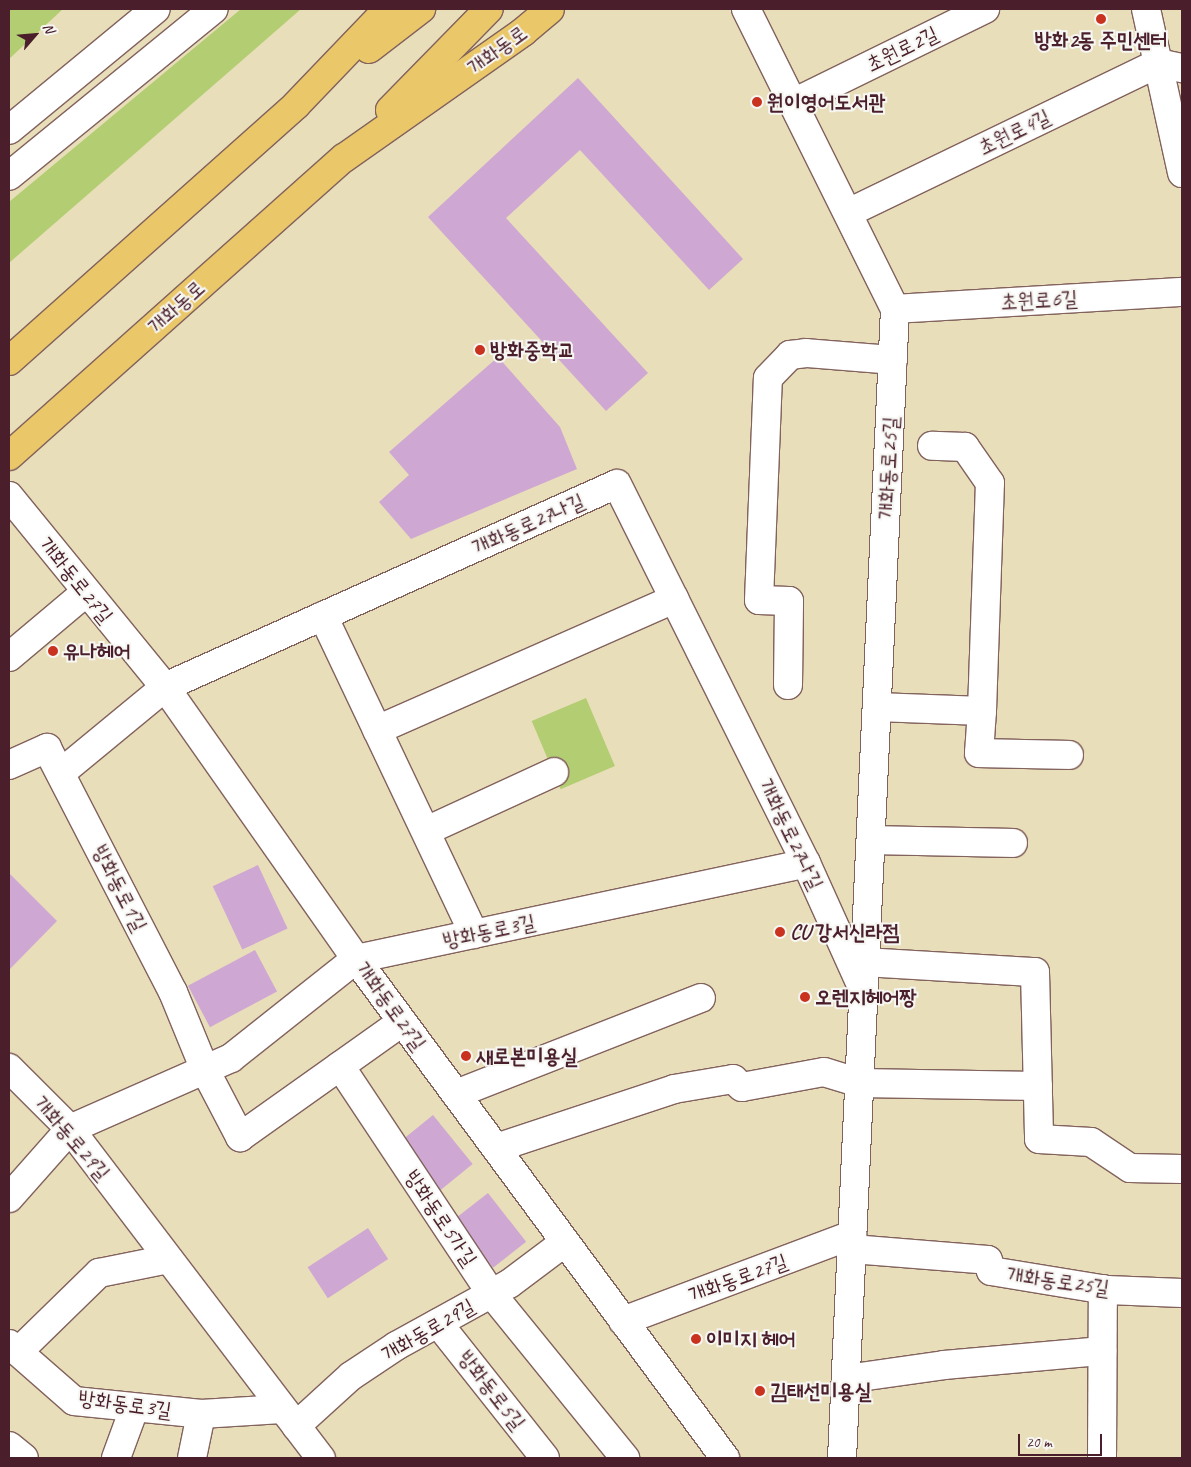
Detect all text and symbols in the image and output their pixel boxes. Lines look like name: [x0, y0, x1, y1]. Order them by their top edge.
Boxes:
north arrow: [10, 10, 60, 60]
marker: 방화2동 주민센터: [1095, 13, 1107, 25]
text: N: [39, 20, 58, 36]
street label: 개화동로: [462, 20, 532, 80]
street label: 초원로2길: [862, 21, 942, 77]
place label: 방화2동 주민센터: [1035, 27, 1167, 53]
place label: 원이영어도서관: [767, 89, 885, 115]
marker: 원이영어도서관: [751, 96, 763, 108]
street label: 초원로4길: [974, 104, 1054, 160]
street label: 개화동로: [142, 275, 210, 339]
street label: 초원로6길: [1000, 285, 1078, 315]
place label: 방화중학교: [490, 337, 574, 363]
marker: 방화중학교: [474, 344, 486, 356]
street label: 개화동로25길: [873, 416, 903, 520]
street label: 개화동로27나길: [468, 488, 588, 560]
street label: 개화동로27길: [34, 532, 118, 628]
place label: 유나헤어: [63, 638, 131, 664]
marker: 유나헤어: [47, 645, 59, 657]
street label: 개화동로27나길: [753, 774, 829, 894]
street label: 방화동로1길: [87, 840, 153, 936]
street label: 방화동로3길: [440, 909, 538, 953]
place label: CU 강서신라점: [790, 919, 900, 945]
marker: CU 강서신라점: [774, 926, 786, 938]
street label: 개화동로27길: [350, 957, 432, 1055]
place label: 오렌지헤어짱: [815, 984, 916, 1010]
marker: 오렌지헤어짱: [799, 991, 811, 1003]
place label: 새로본미용실: [476, 1043, 577, 1069]
marker: 새로본미용실: [460, 1050, 472, 1062]
street label: 개화동로29길: [29, 1091, 115, 1185]
street label: 방화동로5가길: [400, 1165, 482, 1271]
street label: 개화동로27길: [685, 1248, 791, 1308]
street label: 개화동로25길: [1005, 1261, 1111, 1301]
street label: 개화동로29길: [377, 1293, 479, 1367]
place label: 이미지 헤어: [706, 1326, 796, 1352]
marker: 이미지 헤어: [690, 1333, 702, 1345]
street label: 방화동로5길: [453, 1345, 531, 1435]
place label: 김태선미용실: [770, 1378, 871, 1404]
street label: 방화동로3길: [77, 1385, 173, 1423]
marker: 김태선미용실: [754, 1385, 766, 1397]
scale bar: [1021, 1424, 1105, 1456]
text: 20 m: [1026, 1433, 1052, 1452]

